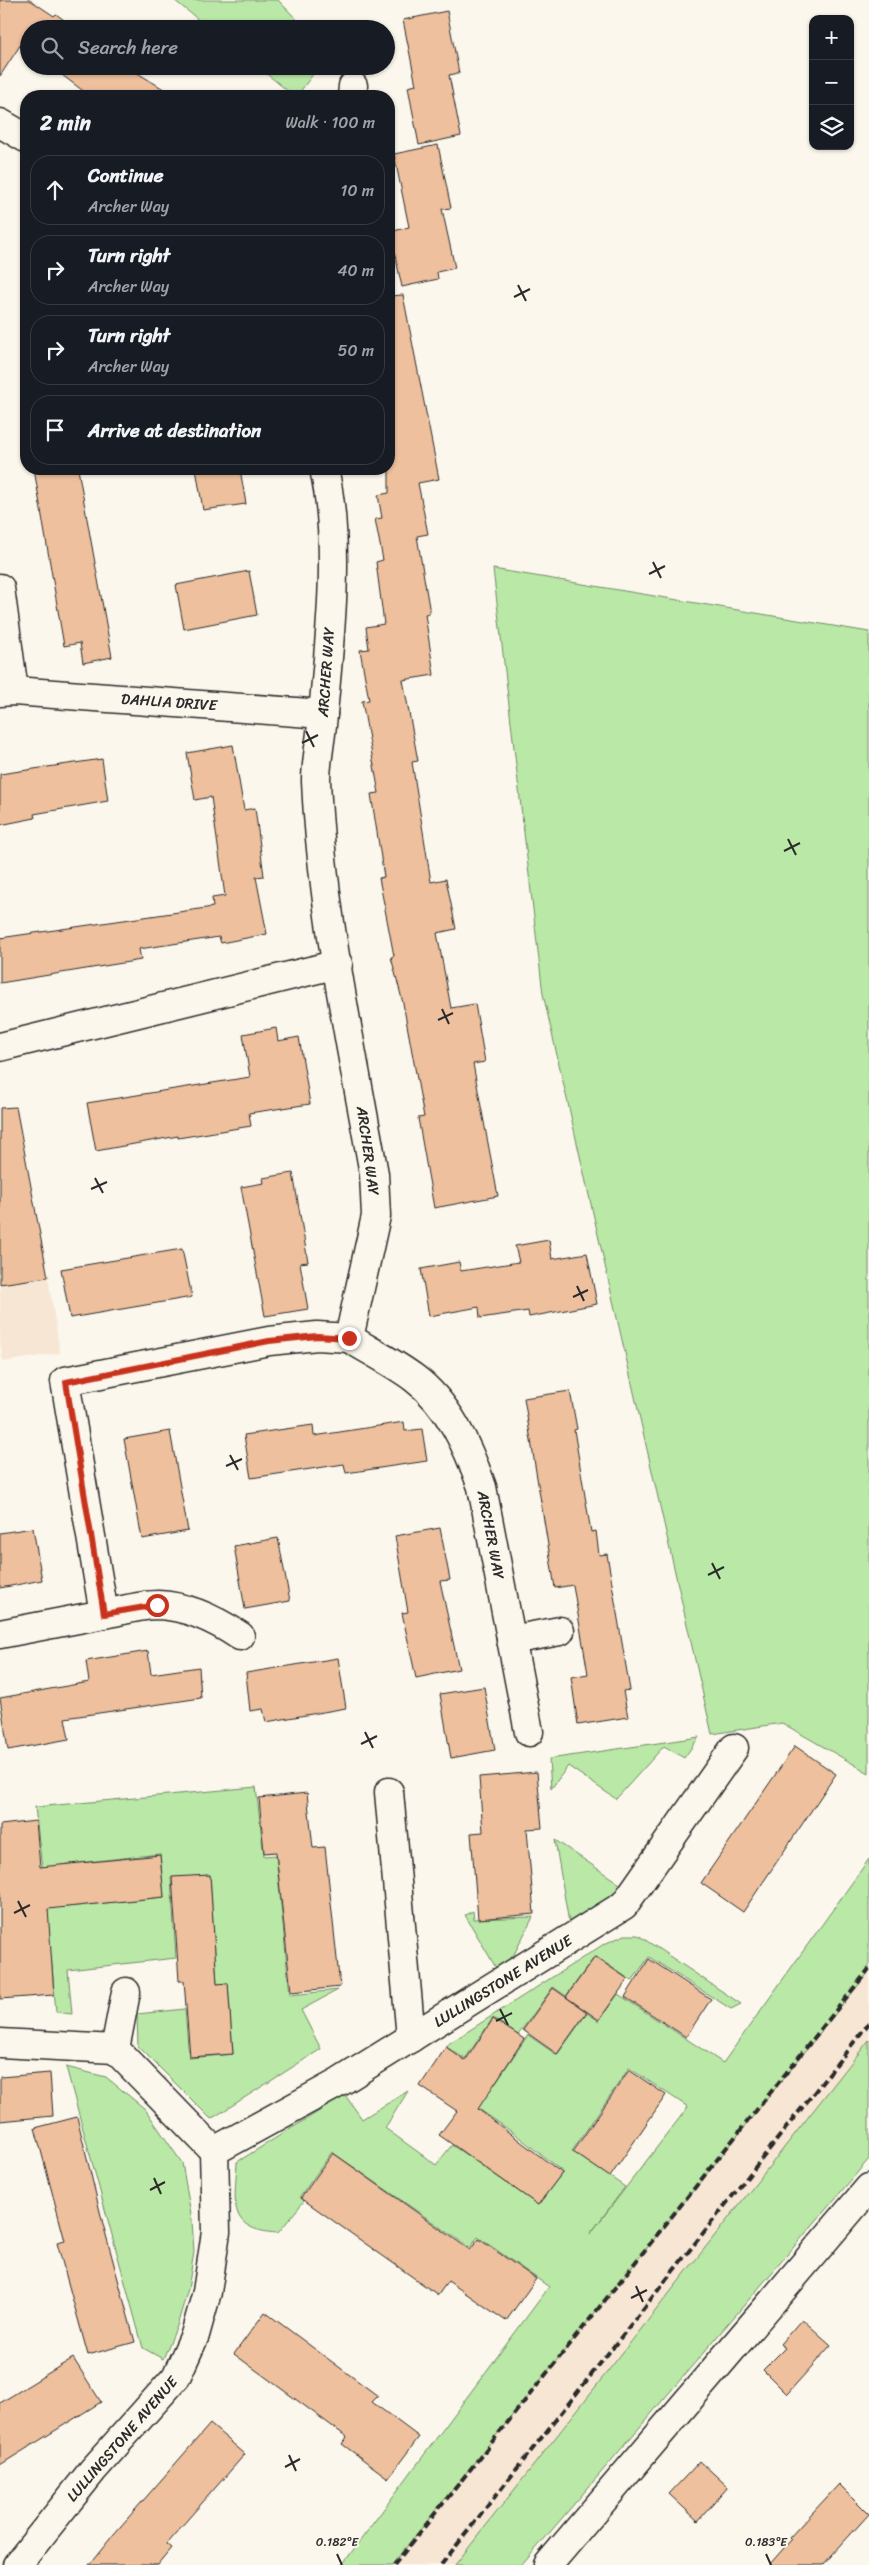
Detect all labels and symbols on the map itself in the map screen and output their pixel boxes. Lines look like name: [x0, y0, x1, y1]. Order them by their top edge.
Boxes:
street label: ARCHER WAY: [310, 625, 342, 719]
street label: DAHLIA DRIVE: [120, 686, 219, 718]
street label: ARCHER WAY: [349, 1104, 387, 1198]
route end: [338, 1327, 361, 1350]
street label: ARCHER WAY: [469, 1487, 512, 1582]
route start: [146, 1594, 169, 1617]
street label: LULLINGSTONE AVENUE: [428, 1927, 579, 2034]
street label: LULLINGSTONE AVENUE: [60, 2369, 185, 2508]
text: 0.182°E: [316, 2531, 359, 2553]
text: 0.183°E: [745, 2531, 788, 2553]

